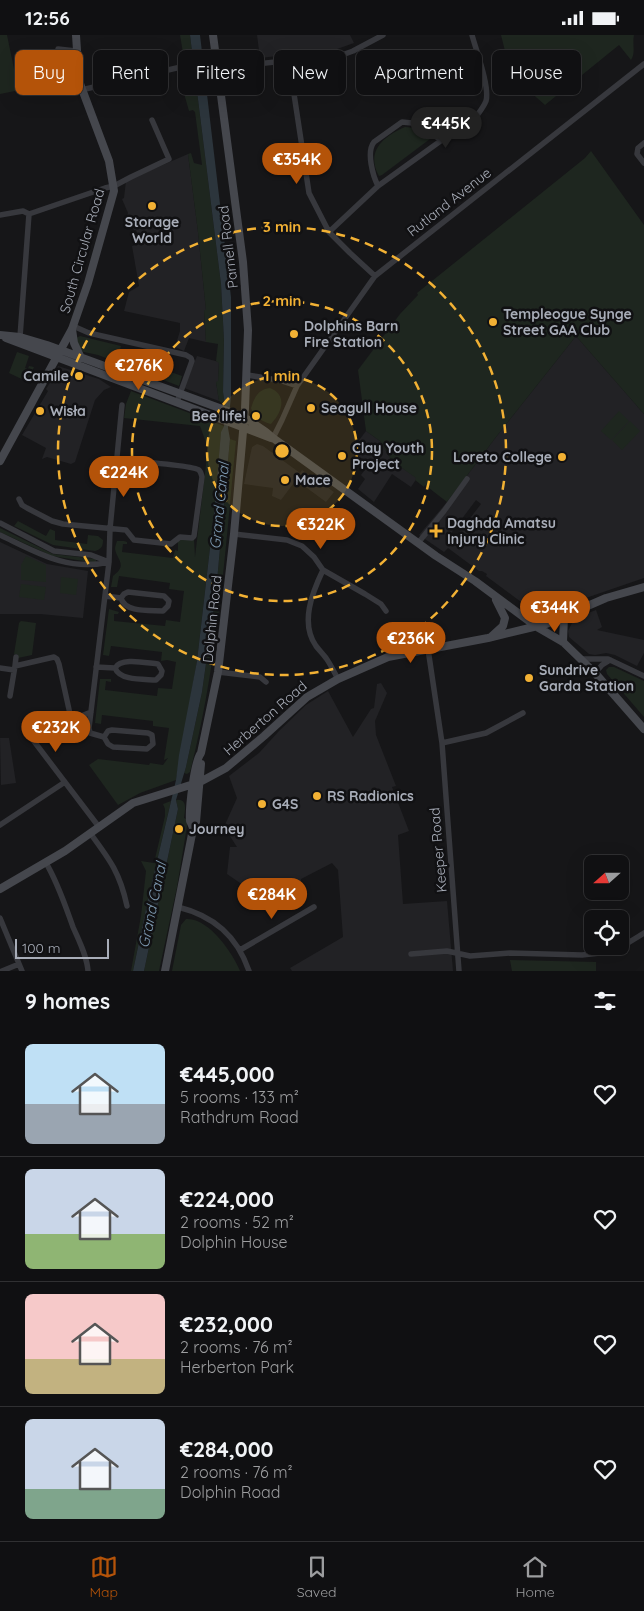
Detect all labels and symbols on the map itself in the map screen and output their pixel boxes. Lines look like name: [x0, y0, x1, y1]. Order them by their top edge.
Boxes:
pin: €445K: [411, 107, 481, 149]
pin: €354K: [262, 143, 332, 185]
street label: Rutland Avenue: [403, 163, 495, 240]
street label: South Circular Road: [56, 187, 108, 315]
marker: Storage World: [146, 200, 158, 212]
street label: Parnell Road: [214, 205, 242, 289]
place label: Storage World: [125, 213, 179, 247]
text: 3 min: [263, 217, 301, 236]
text: 2 min: [262, 291, 302, 310]
place label: Templeogue Synge Street GAA Club: [503, 305, 632, 339]
marker: Templeogue Synge Street GAA Club: [487, 316, 499, 328]
place label: Dolphins Barn Fire Station: [304, 317, 398, 351]
marker: Dolphins Barn Fire Station: [288, 328, 300, 340]
pin: €276K: [104, 349, 174, 391]
text: 1 min: [264, 366, 300, 385]
place label: Camile: [23, 367, 69, 385]
marker: Camile: [73, 370, 85, 382]
place label: Seagull House: [321, 399, 417, 417]
place label: Wisła: [50, 402, 86, 420]
marker: Seagull House: [305, 402, 317, 414]
marker: Wisła: [34, 405, 46, 417]
place label: Bee life!: [192, 407, 246, 425]
marker: Bee life!: [250, 410, 262, 422]
place label: Clay Youth Project: [352, 439, 424, 473]
centre of rings: [273, 442, 291, 460]
place label: Loreto College: [453, 448, 552, 466]
marker: Clay Youth Project: [336, 450, 348, 462]
marker: Loreto College: [556, 451, 568, 463]
pin: €224K: [89, 455, 159, 498]
water label: Grand Canal: [205, 460, 233, 550]
place label: Mace: [295, 471, 331, 489]
marker: Mace: [279, 474, 291, 486]
pin: €322K: [286, 507, 356, 550]
place label: Daghda Amatsu Injury Clinic: [447, 514, 556, 548]
marker: Daghda Amatsu Injury Clinic: [429, 524, 443, 538]
street label: Dolphin Road: [198, 574, 226, 664]
pin: €344K: [520, 591, 590, 633]
pin: €236K: [376, 621, 446, 664]
place label: Sundrive Garda Station: [539, 661, 634, 695]
marker: Sundrive Garda Station: [523, 672, 535, 684]
street label: Herberton Road: [219, 677, 311, 759]
pin: €232K: [21, 711, 91, 753]
place label: RS Radionics: [327, 787, 414, 805]
marker: RS Radionics: [311, 790, 323, 802]
place label: G4S: [272, 795, 298, 813]
marker: G4S: [256, 798, 268, 810]
street label: Keeper Road: [425, 807, 451, 893]
place label: Journey: [189, 820, 245, 838]
marker: Journey: [173, 823, 185, 835]
north arrow: [584, 855, 629, 900]
water label: Grand Canal: [134, 859, 171, 950]
pin: €284K: [237, 877, 307, 920]
scale bar: [15, 936, 109, 959]

